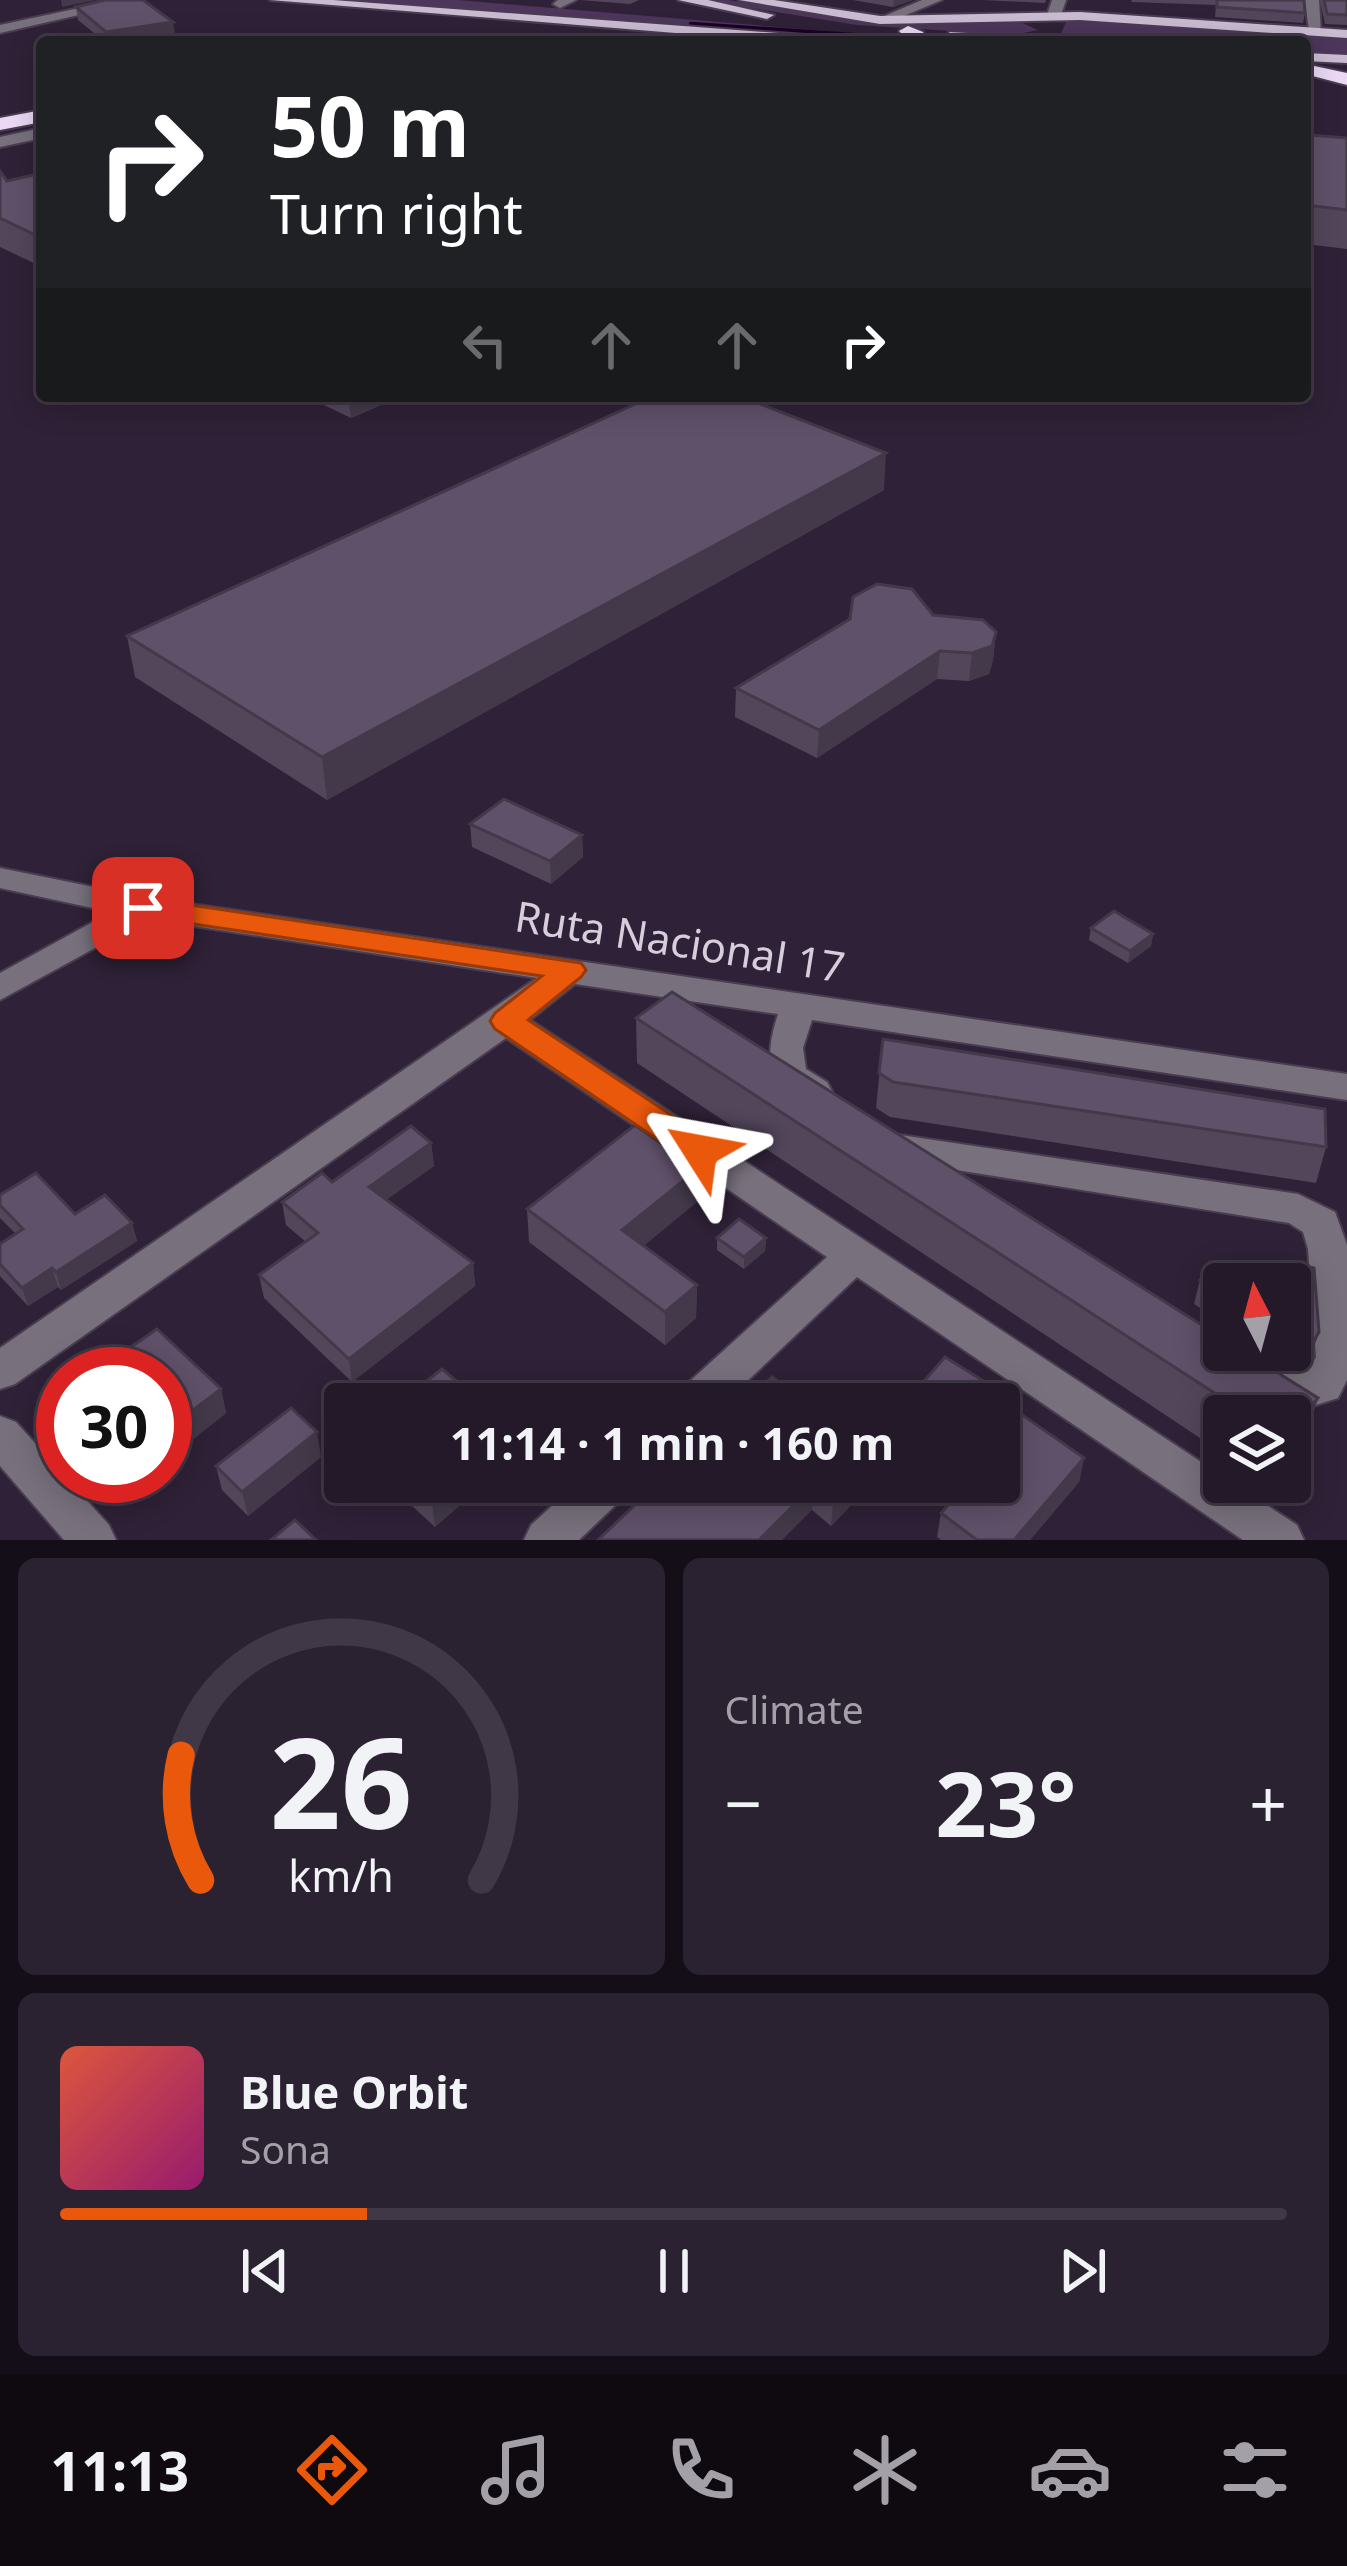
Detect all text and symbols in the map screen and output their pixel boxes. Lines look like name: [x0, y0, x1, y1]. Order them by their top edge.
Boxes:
text: 50 m: [270, 67, 470, 182]
icon: right: [72, 84, 228, 240]
text: Turn right: [270, 176, 523, 250]
icon: left: [452, 312, 518, 378]
icon: ahead: [578, 312, 644, 378]
icon: ahead: [704, 312, 770, 378]
icon: right: [830, 312, 896, 378]
pin: [92, 857, 194, 959]
icon: arrive: [110, 875, 176, 941]
street label: Ruta Nacional 17: [511, 886, 849, 995]
position arrow: [637, 1088, 763, 1214]
north arrow: [1203, 1263, 1311, 1371]
map controls: [1203, 1263, 1311, 1503]
speed limit sign: 30: [36, 1347, 192, 1503]
button: layers: [1203, 1395, 1311, 1503]
text: 11:14 · 1 min · 160 m: [450, 1412, 894, 1473]
text: Climate: [725, 1682, 864, 1735]
text: 26: [270, 1696, 413, 1866]
text: 23°: [935, 1741, 1076, 1863]
text: −: [725, 1757, 762, 1847]
text: +: [1249, 1757, 1287, 1847]
text: km/h: [289, 1845, 394, 1904]
text: Blue Orbit: [240, 2061, 468, 2122]
text: Sona: [240, 2122, 331, 2175]
icon: previous: [232, 2238, 298, 2304]
icon: pause: [641, 2238, 707, 2304]
icon: next: [1050, 2238, 1116, 2304]
icon: directions: [290, 2428, 374, 2512]
icon: music: [474, 2428, 558, 2512]
icon: phone: [659, 2428, 743, 2512]
icon: climate: [843, 2428, 927, 2512]
icon: car: [1028, 2428, 1112, 2512]
icon: filters: [1213, 2428, 1297, 2512]
text: 11:13: [50, 2433, 189, 2507]

